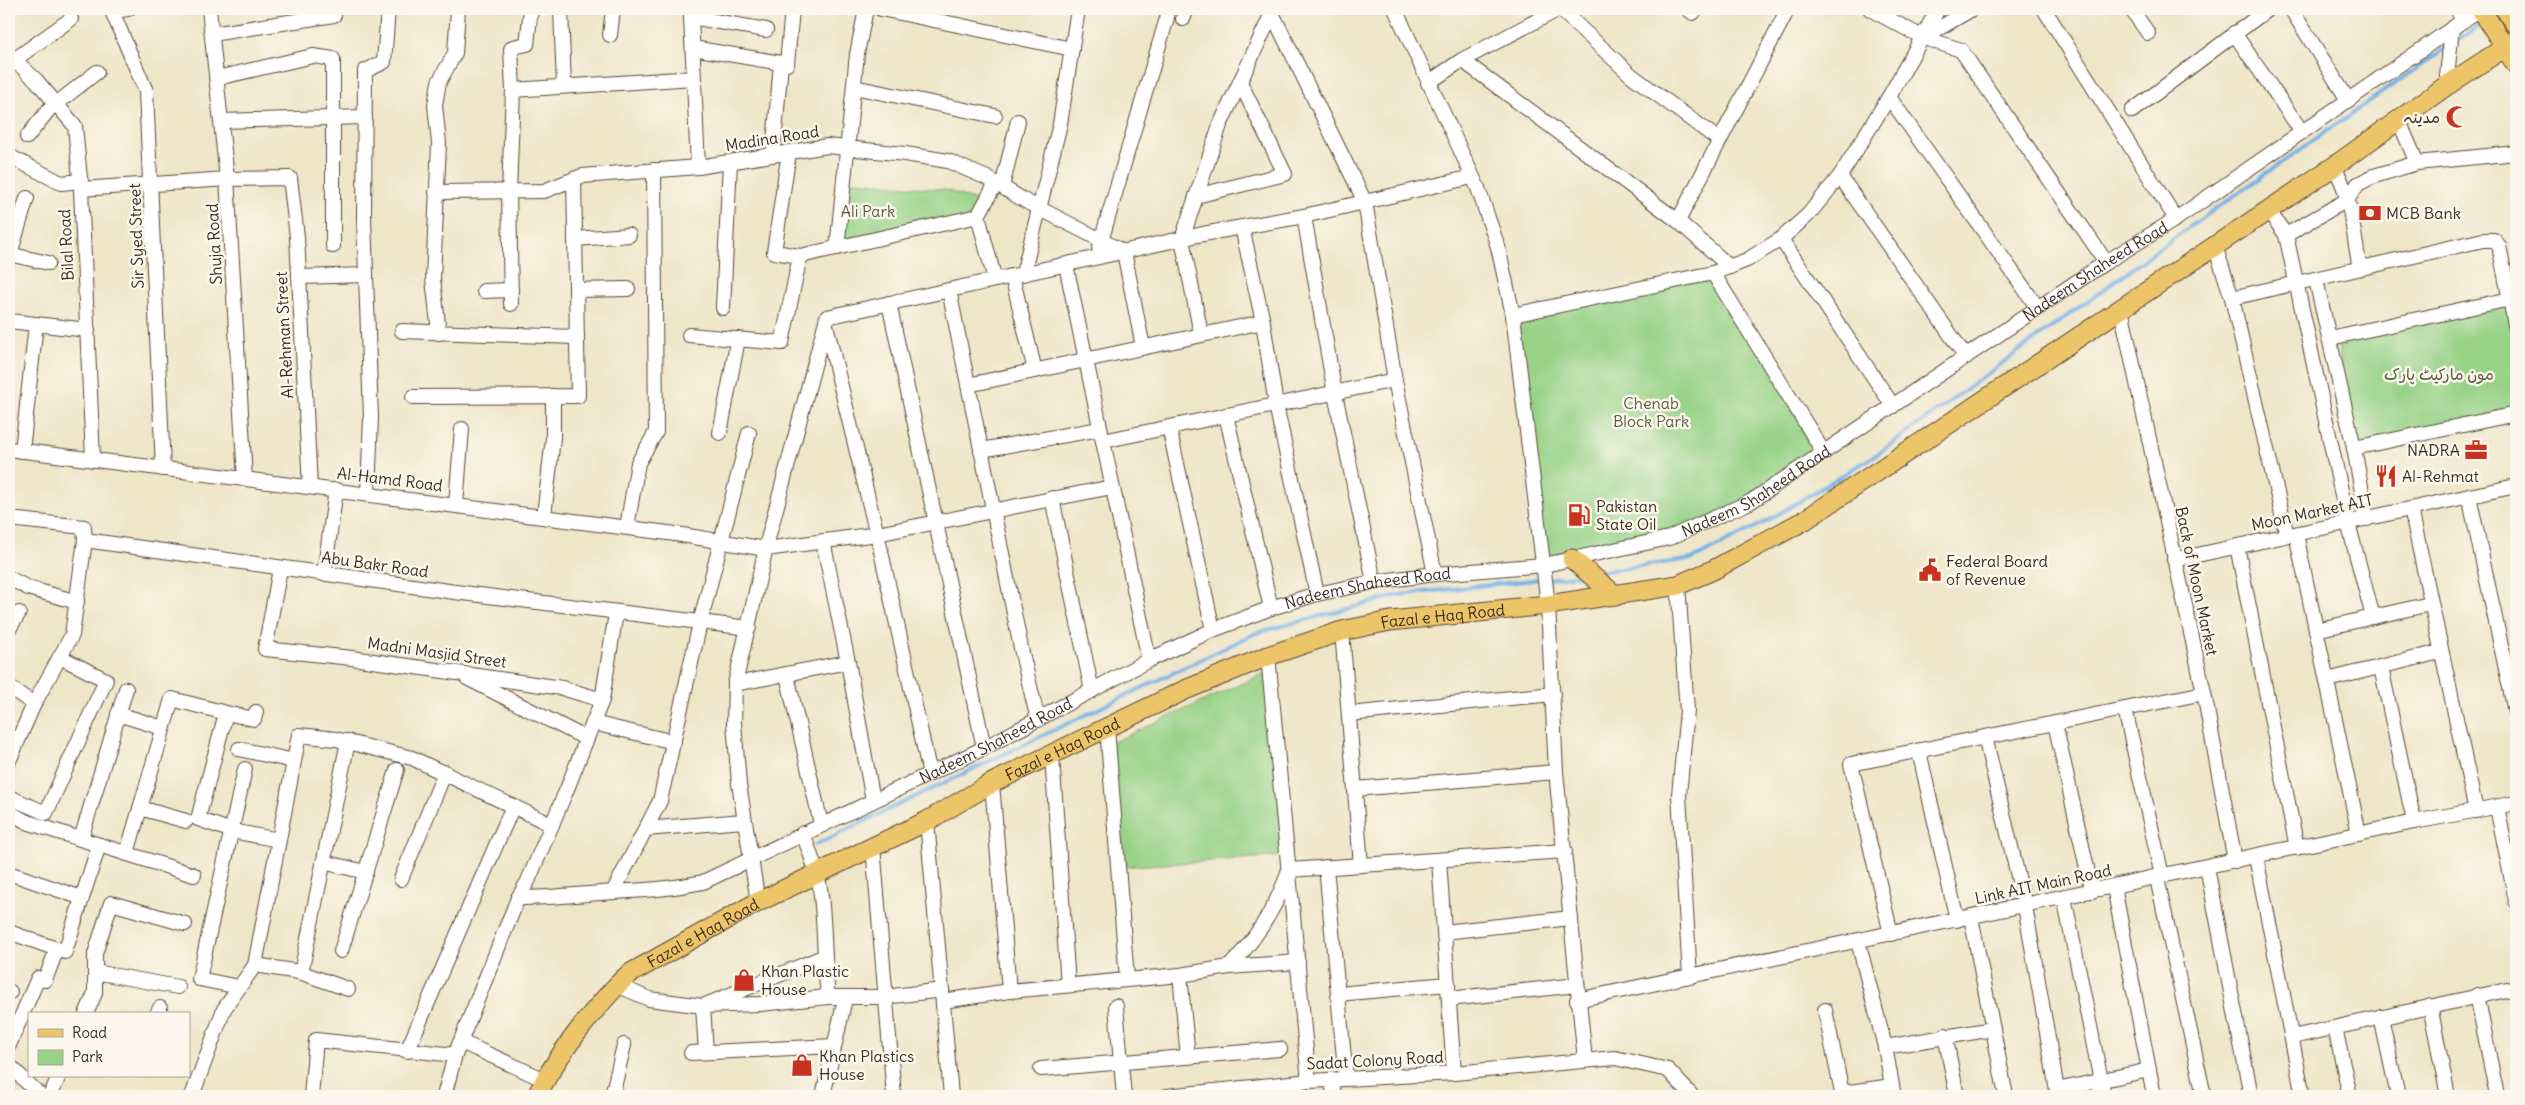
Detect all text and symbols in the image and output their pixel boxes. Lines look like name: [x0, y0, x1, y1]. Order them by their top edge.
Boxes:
mosque icon: مدینہ: [2444, 104, 2470, 130]
place label: مدینہ: [2404, 107, 2440, 127]
street label: Madina Road: [724, 121, 820, 155]
street label: Sir Syed Street: [124, 182, 148, 289]
bank icon: MCB Bank: [2357, 200, 2383, 226]
park label: Ali Park: [841, 201, 895, 221]
street label: Shuja Road: [202, 203, 226, 285]
place label: MCB Bank: [2386, 203, 2461, 223]
street label: Bilal Road: [54, 209, 78, 281]
street label: Nadeem Shaheed Road: [2019, 217, 2171, 325]
street label: Al-Rehman Street: [271, 270, 297, 399]
park label: مون مارکیٹ پارک: [2384, 364, 2494, 385]
park label: Chenab Block Park: [1613, 393, 1689, 431]
office icon: NADRA: [2463, 437, 2489, 463]
place label: NADRA: [2407, 440, 2460, 460]
street label: Nadeem Shaheed Road: [1678, 441, 1834, 541]
street label: Al-Hamd Road: [336, 463, 444, 495]
restaurant icon: Al-Rehmat: [2373, 463, 2399, 489]
place label: Al-Rehmat: [2402, 466, 2480, 486]
street label: Moon Market AIT: [2249, 489, 2375, 535]
place label: Pakistan State Oil: [1596, 496, 1657, 534]
fuel station icon: Pakistan State Oil: [1566, 502, 1592, 528]
street label: Back of Moon Market: [2171, 505, 2223, 658]
street label: Abu Bakr Road: [320, 547, 430, 581]
place label: Federal Board of Revenue: [1946, 551, 2048, 589]
public building icon: Federal Board of Revenue: [1917, 557, 1943, 583]
street label: Nadeem Shaheed Road: [1282, 563, 1452, 613]
street label: Fazal e Haq Road: [1379, 599, 1506, 633]
street label: Madni Masjid Street: [366, 632, 508, 672]
street label: Nadeem Shaheed Road: [916, 693, 1075, 787]
street label: Fazal e Haq Road: [1002, 713, 1123, 785]
street label: Link AIT Main Road: [1973, 860, 2113, 908]
street label: Fazal e Haq Road: [643, 894, 762, 972]
place label: Khan Plastic House: [761, 961, 849, 999]
shop icon: Khan Plastic House: [731, 967, 757, 993]
legend: [28, 1012, 190, 1078]
text: Road: [72, 1023, 107, 1042]
place label: Khan Plastics House: [819, 1046, 914, 1084]
street label: Sadat Colony Road: [1306, 1046, 1444, 1074]
text: Park: [72, 1047, 103, 1066]
shop icon: Khan Plastics House: [789, 1052, 815, 1078]

